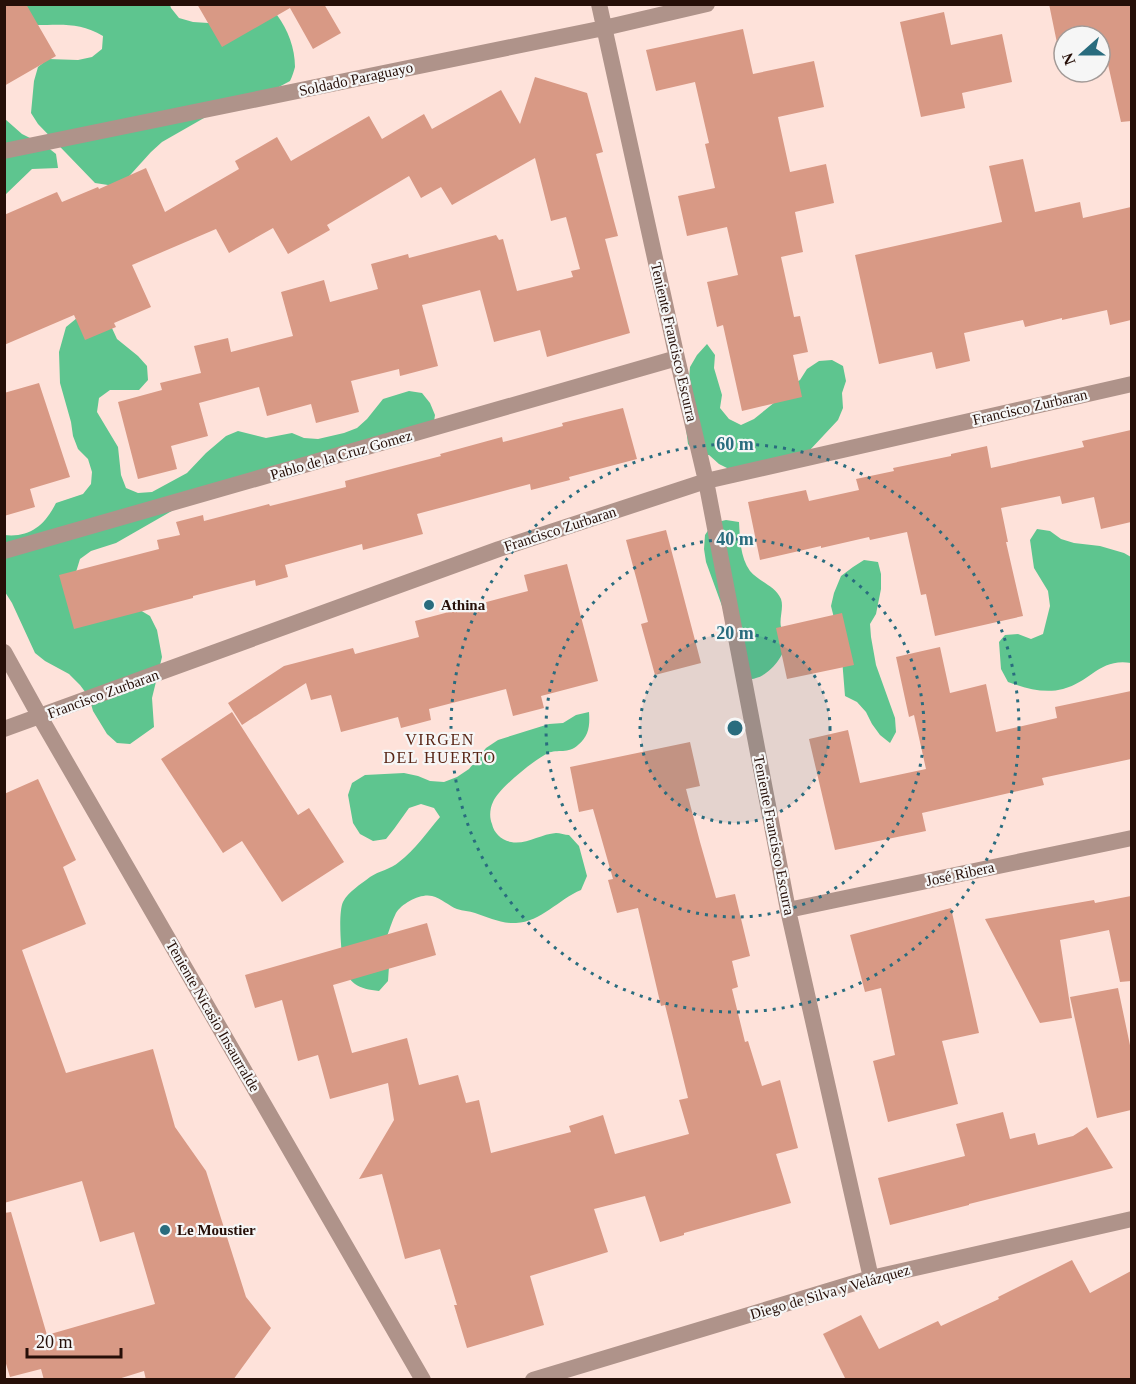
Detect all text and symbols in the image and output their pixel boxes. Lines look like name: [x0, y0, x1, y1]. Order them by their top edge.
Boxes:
north arrow: [1052, 24, 1112, 84]
text: N: [1058, 50, 1078, 68]
street label: Soldado Paraguayo: [297, 59, 415, 99]
street label: Teniente Francisco Escurra: [648, 261, 700, 424]
street label: Francisco Zurbaran: [971, 386, 1089, 428]
street label: Pablo de la Cruz Gomez: [268, 427, 414, 483]
text: 60 m: [716, 434, 754, 454]
street label: Francisco Zurbaran: [502, 503, 619, 555]
text: 40 m: [716, 529, 754, 549]
place label: Athina: [441, 597, 486, 613]
marker: Athina: [422, 598, 436, 612]
text: 20 m: [716, 623, 754, 643]
street label: Francisco Zurbaran: [45, 666, 161, 722]
centre of rings: [725, 718, 745, 738]
district label: VIRGEN DEL HUERTO: [383, 731, 497, 766]
street label: Teniente Francisco Escurra: [751, 753, 797, 917]
street label: José Ribera: [924, 859, 996, 889]
street label: Teniente Nicasio Insaurralde: [163, 937, 263, 1095]
place label: Le Moustier: [177, 1222, 256, 1238]
marker: Le Moustier: [158, 1223, 172, 1237]
street label: Diego de Silva y Velázquez: [748, 1261, 912, 1323]
scale bar: [27, 1321, 122, 1359]
text: 20 m: [36, 1332, 73, 1352]

